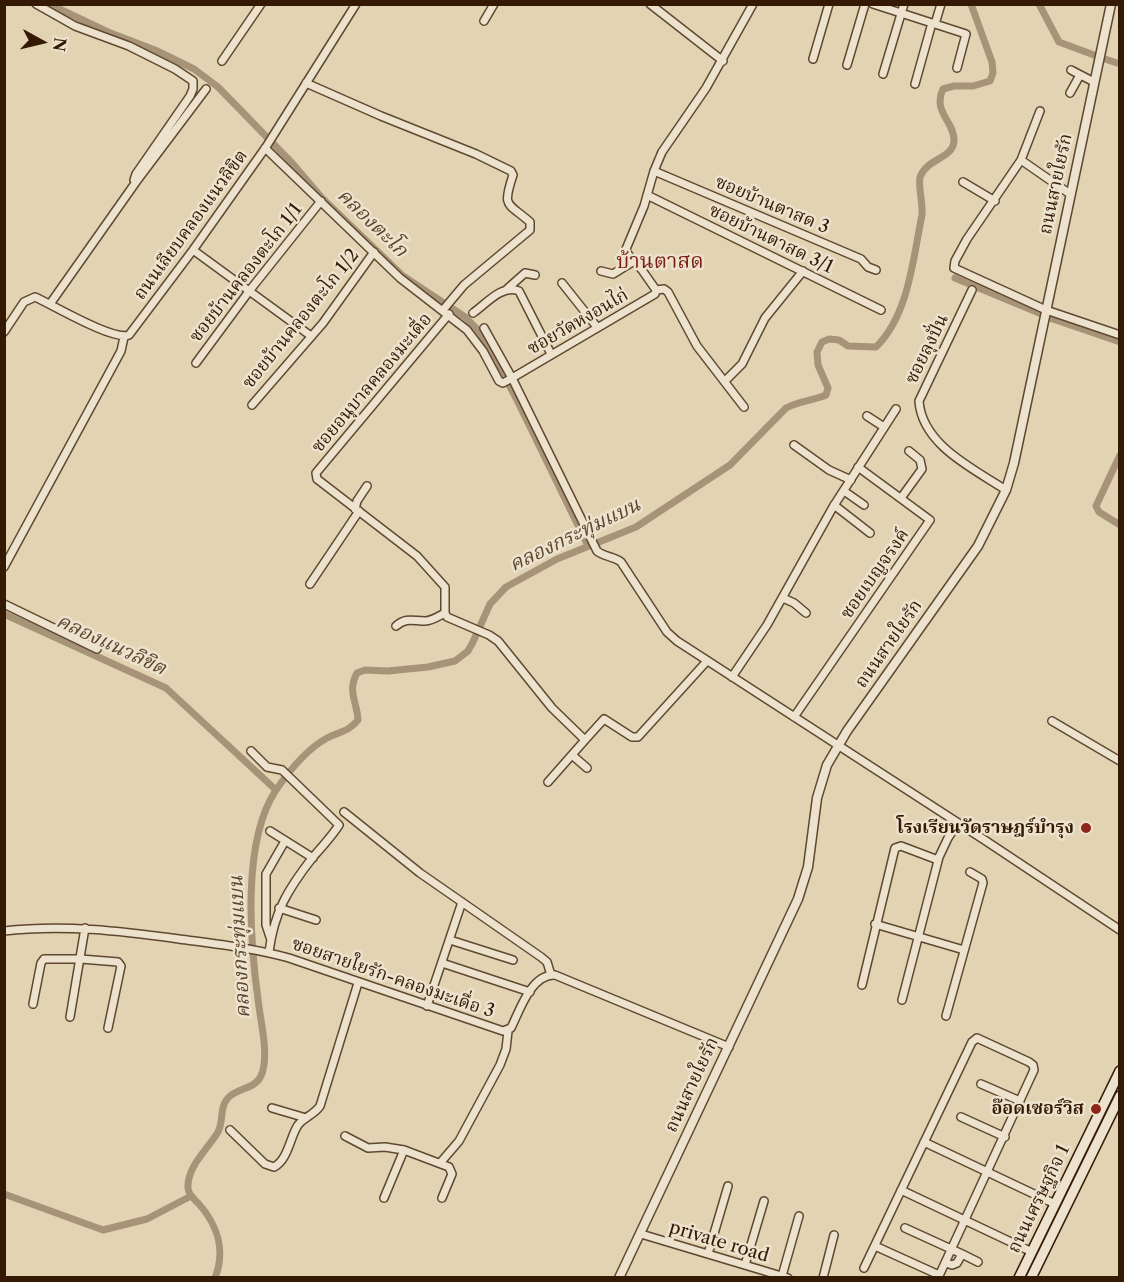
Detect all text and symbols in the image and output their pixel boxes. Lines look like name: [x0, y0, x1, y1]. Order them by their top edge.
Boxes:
north arrow: [12, 12, 72, 72]
text: N: [49, 36, 71, 53]
street label: ถนนสายใยรัก: [1035, 132, 1077, 236]
street label: ถนนเลียบคลองแนวลิขิต: [129, 146, 253, 304]
street label: ซอยบ้านตาสด 3: [712, 171, 832, 239]
water label: คลองตะโก: [332, 184, 412, 262]
street label: ซอยบ้านคลองตะโก 1/1: [185, 199, 307, 347]
street label: ซอยบ้านตาสด 3/1: [705, 200, 837, 278]
street label: ซอยบ้านคลองตะโก 1/2: [238, 245, 364, 393]
district label: บ้านตาสด: [616, 249, 704, 275]
street label: ซอยวัดหงอนไก่: [524, 284, 632, 360]
street label: ซอยอนุบาลคลองมะเดื่อ: [307, 309, 437, 457]
street label: ซอยลุงปั่น: [901, 310, 953, 388]
water label: คลองกระทุ่มแบน: [506, 493, 644, 577]
street label: ซอยเบญจรงค์: [836, 525, 914, 623]
street label: ถนนสายใยรัก: [851, 596, 927, 692]
water label: คลองแนวลิขิต: [52, 609, 170, 681]
place label: โรงเรียนวัดราษฎร์บํารุง: [897, 817, 1074, 839]
marker: โรงเรียนวัดราษฎร์บํารุง: [1079, 821, 1093, 835]
water label: คลองกระทุ่มแบน: [224, 875, 256, 1019]
street label: ซอยสายใยรัก-คลองมะเดื่อ 3: [289, 933, 497, 1023]
street label: ถนนสายใยรัก: [661, 1034, 723, 1136]
place label: อ๊อดเซอร์วิส: [991, 1098, 1084, 1120]
marker: อ๊อดเซอร์วิส: [1089, 1102, 1103, 1116]
street label: ถนนเศรษฐกิจ 1: [1003, 1141, 1075, 1257]
street label: private road: [667, 1217, 771, 1267]

